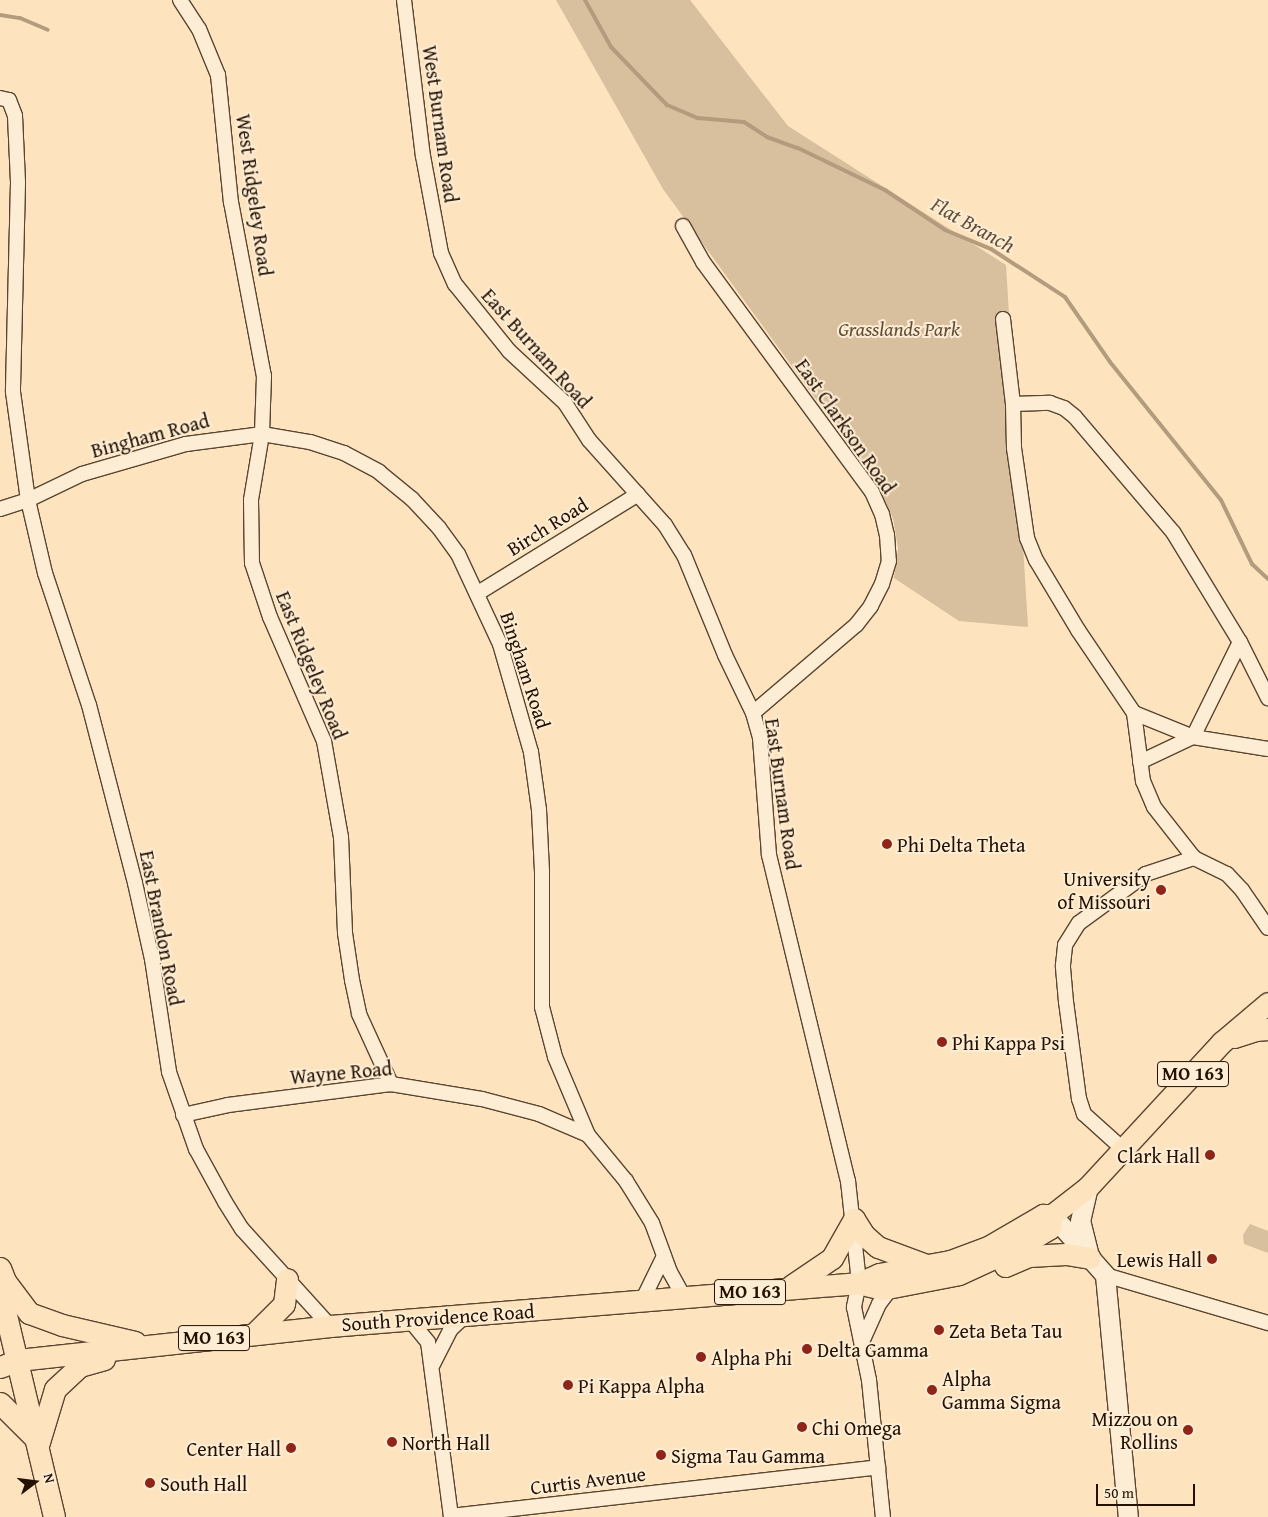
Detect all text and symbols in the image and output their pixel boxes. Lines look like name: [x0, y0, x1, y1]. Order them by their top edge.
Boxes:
street label: West Burnam Road: [418, 44, 464, 204]
street label: West Ridgeley Road: [232, 112, 278, 278]
water label: Flat Branch: [927, 192, 1019, 258]
street label: East Burnam Road: [477, 283, 597, 413]
park label: Grasslands Park: [838, 316, 960, 340]
street label: East Clarkson Road: [791, 354, 901, 498]
street label: Bingham Road: [88, 408, 212, 462]
street label: Birch Road: [502, 492, 592, 560]
street label: East Ridgeley Road: [271, 588, 353, 742]
street label: Bingham Road: [496, 609, 556, 731]
street label: East Burnam Road: [760, 717, 806, 871]
place label: Phi Delta Theta: [897, 832, 1025, 856]
marker: Phi Delta Theta: [881, 838, 893, 850]
street label: East Brandon Road: [135, 848, 189, 1008]
place label: University of Missouri: [1057, 866, 1151, 913]
marker: University of Missouri: [1155, 884, 1167, 896]
place label: Phi Kappa Psi: [952, 1030, 1065, 1054]
marker: Phi Kappa Psi: [936, 1036, 948, 1048]
street label: Wayne Road: [289, 1056, 393, 1088]
road number: MO 163: [1157, 1058, 1229, 1090]
place label: Clark Hall: [1117, 1143, 1200, 1167]
marker: Clark Hall: [1204, 1149, 1216, 1161]
place label: Lewis Hall: [1117, 1247, 1202, 1271]
marker: Lewis Hall: [1206, 1253, 1218, 1265]
road number: MO 163: [714, 1275, 786, 1308]
street label: South Providence Road: [341, 1298, 535, 1336]
place label: Zeta Beta Tau: [949, 1318, 1062, 1342]
road number: MO 163: [178, 1322, 250, 1355]
marker: Zeta Beta Tau: [933, 1324, 945, 1336]
place label: Delta Gamma: [817, 1337, 928, 1361]
marker: Delta Gamma: [801, 1343, 813, 1355]
place label: Alpha Phi: [711, 1345, 792, 1369]
marker: Alpha Phi: [695, 1351, 707, 1363]
place label: Alpha Gamma Sigma: [942, 1366, 1061, 1413]
place label: Pi Kappa Alpha: [578, 1373, 705, 1397]
marker: Pi Kappa Alpha: [562, 1379, 574, 1391]
marker: Alpha Gamma Sigma: [926, 1384, 938, 1396]
place label: Mizzou on Rollins: [1092, 1406, 1178, 1453]
place label: Chi Omega: [812, 1415, 901, 1439]
marker: Chi Omega: [796, 1421, 808, 1433]
marker: Mizzou on Rollins: [1182, 1424, 1194, 1436]
place label: North Hall: [402, 1430, 490, 1454]
place label: Center Hall: [186, 1436, 281, 1460]
marker: North Hall: [386, 1436, 398, 1448]
marker: Center Hall: [285, 1442, 297, 1454]
place label: Sigma Tau Gamma: [671, 1443, 825, 1467]
marker: Sigma Tau Gamma: [655, 1449, 667, 1461]
north arrow: [10, 1457, 60, 1507]
street label: Curtis Avenue: [529, 1461, 647, 1499]
text: N: [39, 1471, 60, 1485]
place label: South Hall: [160, 1471, 247, 1495]
scale bar: [1098, 1474, 1197, 1506]
marker: South Hall: [144, 1477, 156, 1489]
text: 50 m: [1104, 1482, 1134, 1503]

